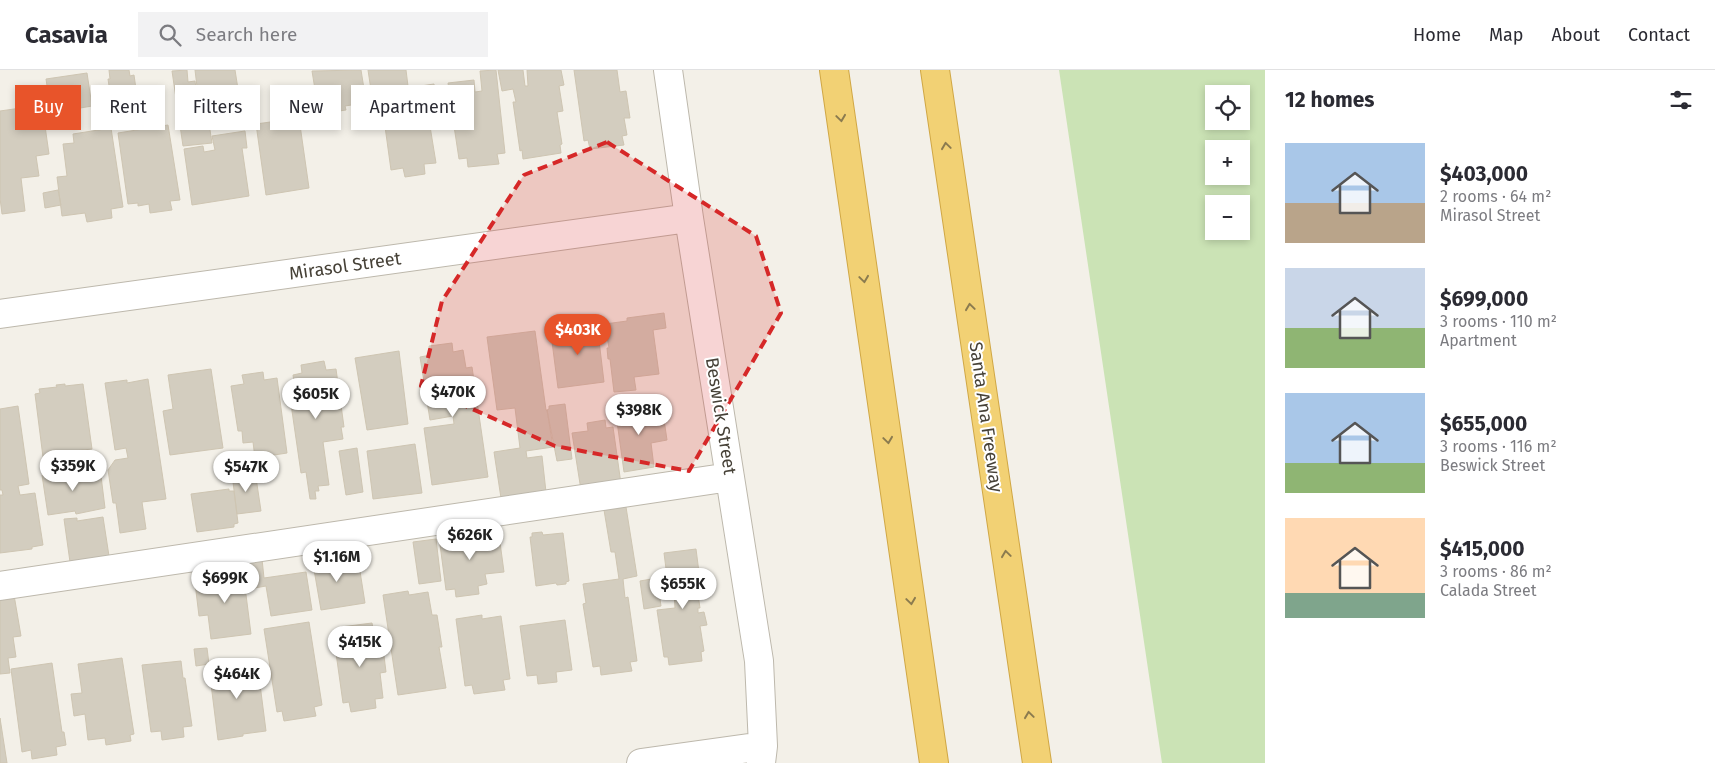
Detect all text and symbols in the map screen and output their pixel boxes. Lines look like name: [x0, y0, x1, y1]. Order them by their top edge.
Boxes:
search box: [138, 12, 488, 57]
text: Casavia: [25, 21, 108, 49]
icon: search: [156, 21, 184, 49]
text: Search here: [196, 23, 297, 46]
text: Home: [1413, 24, 1461, 46]
text: Map: [1489, 24, 1523, 46]
text: About: [1551, 24, 1600, 46]
text: Contact: [1628, 24, 1690, 46]
chip: Buy: [15, 85, 81, 130]
chip: Rent: [91, 85, 165, 130]
chip: Filters: [175, 85, 260, 130]
chip: New: [270, 85, 341, 130]
chip: Apartment: [351, 85, 474, 130]
map controls: [1205, 85, 1250, 240]
button: locate: [1205, 85, 1250, 130]
icon: filters: [1667, 86, 1695, 114]
text: 12 homes: [1285, 87, 1374, 113]
one-way arrow: [836, 114, 846, 123]
button: +: [1205, 140, 1250, 185]
one-way arrow: [941, 142, 952, 150]
text: $403,000: [1440, 161, 1528, 187]
icon: home: [1325, 163, 1385, 223]
text: 2 rooms · 64 m²: [1440, 187, 1551, 206]
button: −: [1205, 195, 1250, 240]
text: Mirasol Street: [1440, 206, 1540, 225]
street label: Mirasol Street: [288, 247, 403, 285]
one-way arrow: [859, 275, 869, 283]
text: $699,000: [1440, 286, 1528, 312]
icon: home: [1325, 288, 1385, 348]
one-way arrow: [965, 302, 975, 311]
text: 3 rooms · 110 m²: [1440, 312, 1557, 331]
pin: $403K: [543, 314, 613, 356]
text: $403K: [555, 320, 601, 339]
text: Apartment: [1440, 331, 1517, 350]
street label: Santa Ana Freeway: [965, 340, 1007, 494]
street label: Beswick Street: [701, 356, 741, 477]
pin: $470K: [418, 376, 488, 418]
pin: $605K: [281, 378, 351, 420]
text: $470K: [431, 382, 475, 401]
text: $605K: [293, 384, 339, 403]
pin: $398K: [604, 394, 674, 436]
text: $398K: [616, 400, 662, 419]
text: $655,000: [1440, 411, 1527, 437]
icon: home: [1325, 413, 1385, 473]
one-way arrow: [882, 436, 892, 444]
text: 3 rooms · 116 m²: [1440, 437, 1557, 456]
pin: $359K: [38, 450, 108, 492]
pin: $547K: [211, 450, 281, 493]
text: $359K: [51, 456, 95, 475]
text: Beswick Street: [1440, 456, 1545, 475]
text: $547K: [224, 457, 268, 476]
pin: $626K: [435, 518, 505, 561]
text: $626K: [447, 525, 493, 544]
text: $415,000: [1440, 536, 1524, 562]
icon: home: [1325, 538, 1385, 598]
pin: $1.16M: [296, 540, 378, 583]
text: $1.16M: [314, 547, 360, 566]
one-way arrow: [1001, 550, 1012, 558]
pin: $699K: [190, 562, 260, 604]
text: 3 rooms · 86 m²: [1440, 562, 1552, 581]
text: $699K: [202, 568, 248, 587]
pin: $655K: [648, 568, 718, 610]
text: $655K: [661, 574, 705, 593]
text: Calada Street: [1440, 581, 1537, 600]
one-way arrow: [905, 596, 915, 605]
pin: $415K: [325, 626, 395, 668]
text: $415K: [339, 632, 381, 651]
pin: $464K: [202, 658, 272, 700]
text: $464K: [214, 664, 260, 683]
one-way arrow: [1025, 710, 1035, 719]

